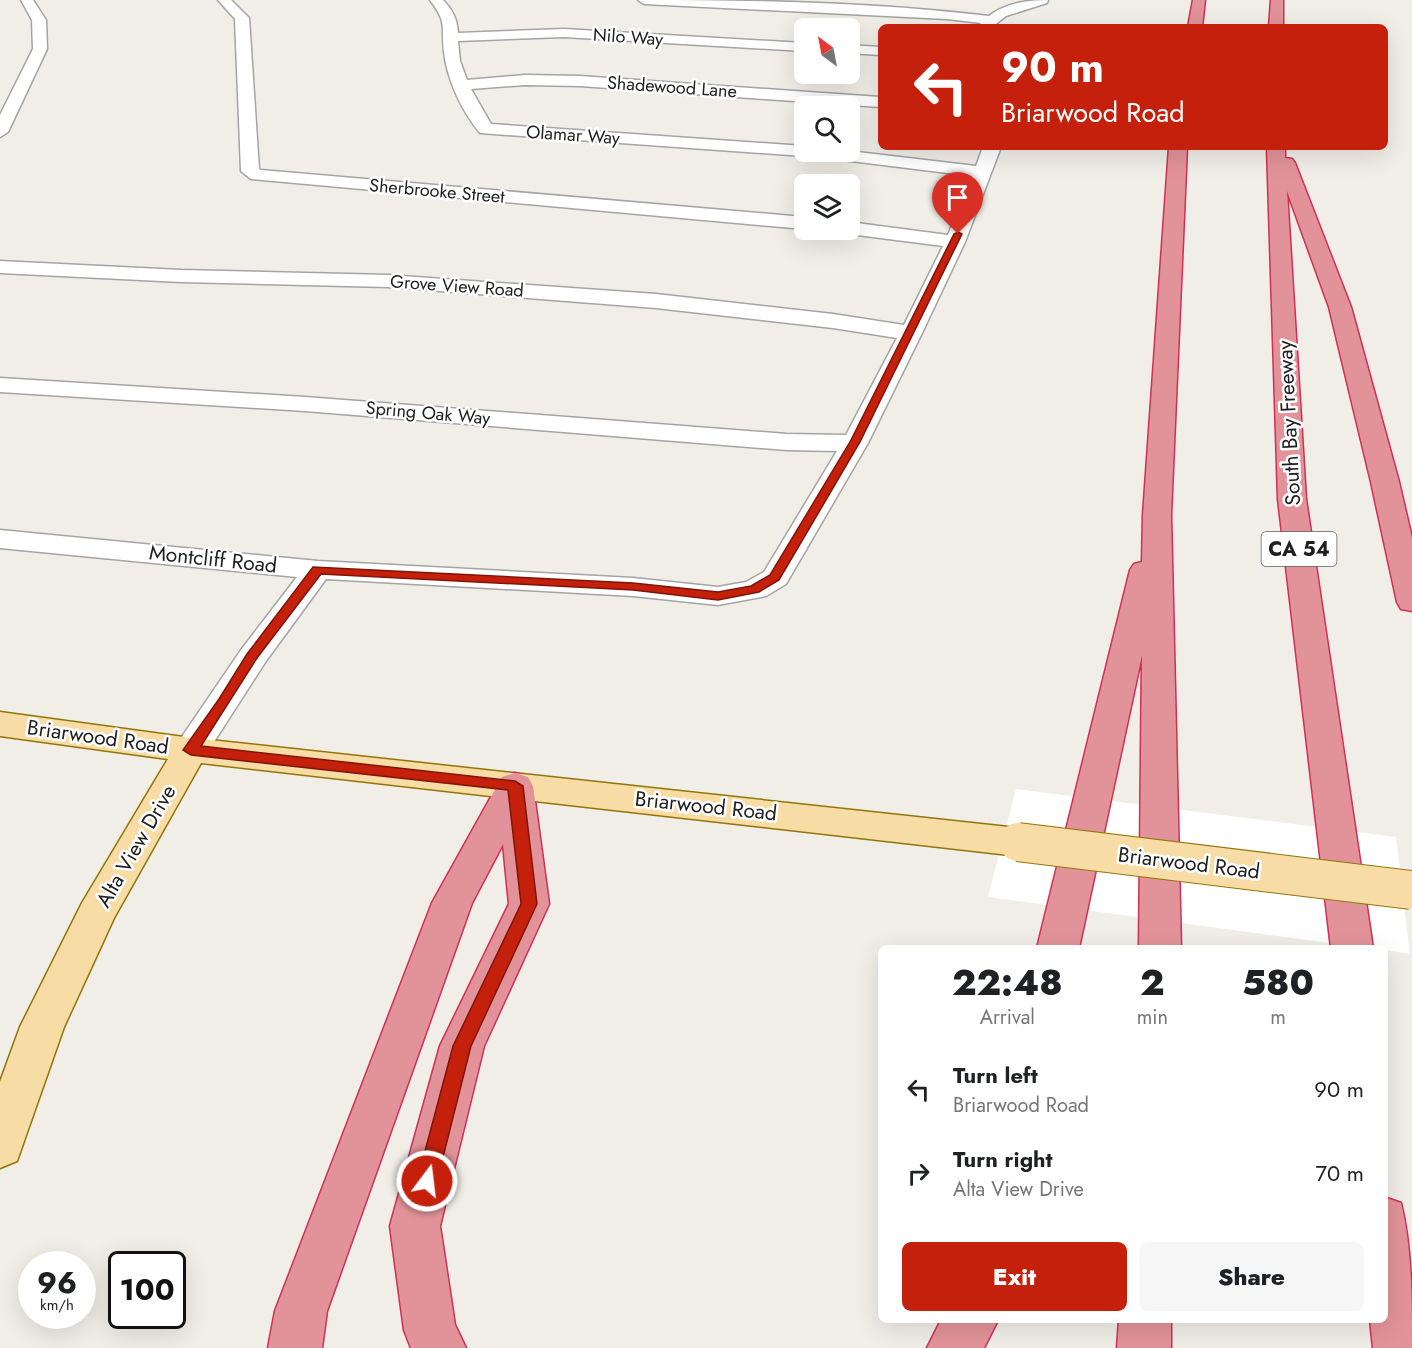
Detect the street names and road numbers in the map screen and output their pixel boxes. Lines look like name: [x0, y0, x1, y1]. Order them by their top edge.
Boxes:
street label: Nilo Way: [592, 22, 664, 52]
street label: Shadewood Lane: [606, 69, 738, 105]
street label: Olamar Way: [525, 119, 621, 151]
street label: Sherbrooke Street: [368, 172, 506, 210]
street label: Grove View Road: [389, 268, 525, 304]
street label: South Bay Freeway: [1270, 339, 1308, 506]
street label: Spring Oak Way: [365, 395, 491, 431]
road number: CA 54: [1262, 532, 1336, 566]
street label: Montcliff Road: [148, 537, 278, 581]
street label: Briarwood Road: [25, 712, 171, 762]
street label: Alta View Drive: [89, 779, 183, 913]
street label: Briarwood Road: [633, 784, 779, 828]
street label: Briarwood Road: [1116, 839, 1262, 887]

